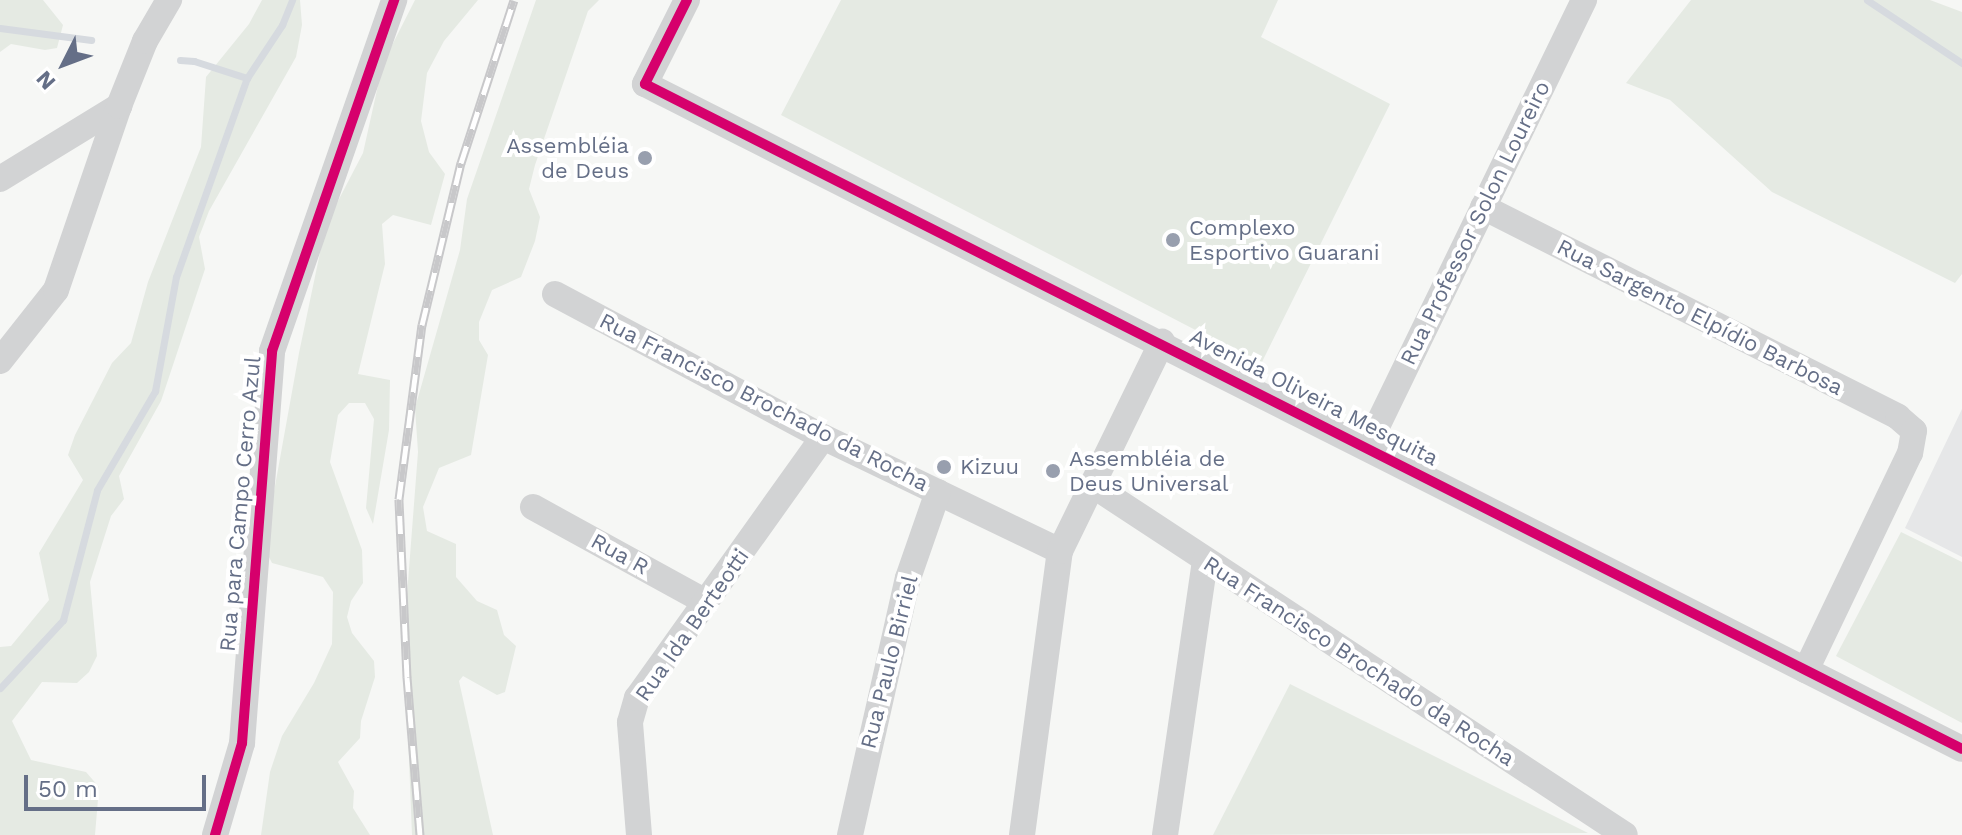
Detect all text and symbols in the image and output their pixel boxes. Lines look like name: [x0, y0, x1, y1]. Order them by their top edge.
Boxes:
north arrow: [24, 24, 104, 104]
text: N: [31, 66, 61, 95]
street label: Rua Professor Solon Loureiro: [1394, 76, 1556, 370]
place label: Assembléia de Deus: [506, 132, 629, 184]
marker: Assembléia de Deus: [636, 149, 654, 167]
place label: Complexo Esportivo Guarani: [1189, 214, 1380, 266]
marker: Complexo Esportivo Guarani: [1164, 231, 1182, 249]
street label: Rua Sargento Elpídio Barbosa: [1552, 233, 1848, 401]
street label: Rua Francisco Brochado da Rocha: [595, 307, 933, 497]
street label: Avenida Oliveira Mesquita: [1185, 322, 1443, 472]
street label: Rua para Campo Cerro Azul: [214, 354, 266, 654]
place label: Assembléia de Deus Universal: [1069, 445, 1229, 496]
place label: Kizuu: [960, 454, 1019, 480]
marker: Kizuu: [935, 458, 953, 476]
marker: Assembléia de Deus Universal: [1044, 462, 1062, 480]
street label: Rua R: [586, 527, 654, 581]
street label: Rua Ida Berteotti: [629, 543, 755, 707]
street label: Rua Francisco Brochado da Rocha: [1198, 550, 1520, 772]
street label: Rua Paulo Birriel: [855, 572, 923, 752]
scale bar: [28, 759, 210, 809]
text: 50 m: [38, 775, 98, 803]

